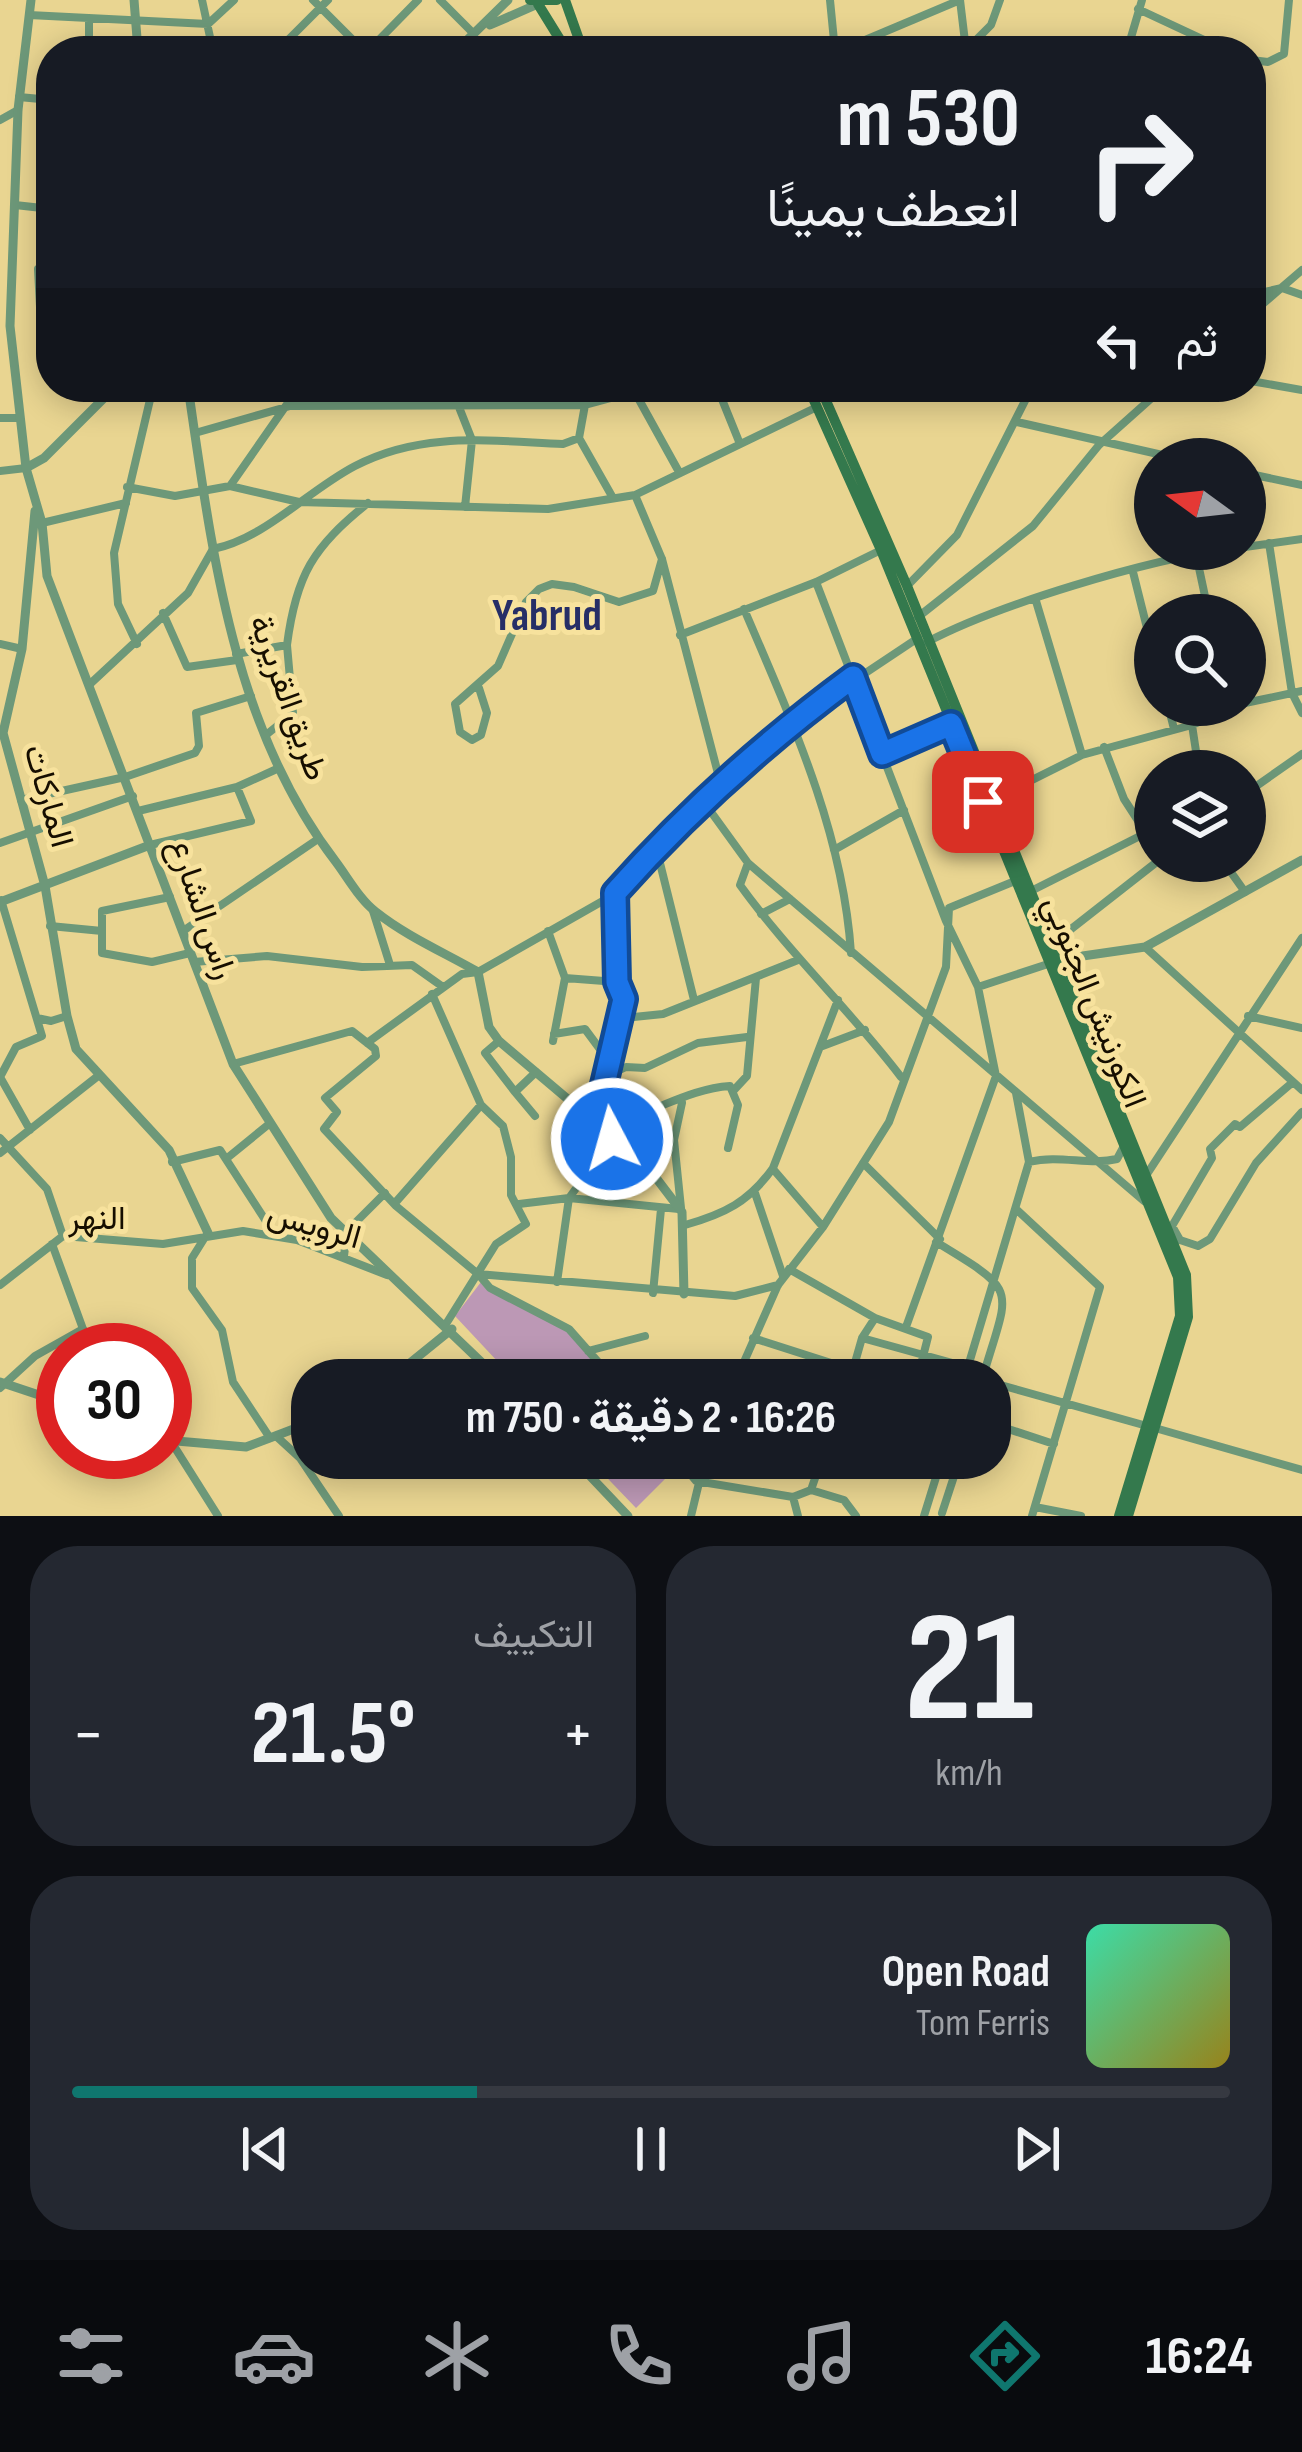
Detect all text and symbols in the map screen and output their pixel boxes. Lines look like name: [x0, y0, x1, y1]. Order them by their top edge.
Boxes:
text: 530 m: [837, 69, 1020, 170]
icon: right: [1062, 84, 1218, 240]
text: انعطف يمينًا: [766, 177, 1020, 242]
icon: left: [1086, 312, 1152, 378]
text: ثم: [1176, 315, 1218, 370]
north arrow: [1134, 438, 1266, 570]
map controls: [1134, 438, 1266, 882]
district label: Yabrud: [492, 589, 602, 644]
button: search: [1134, 594, 1266, 726]
street label: طريق القريرية: [240, 610, 336, 786]
street label: الماركات: [14, 740, 82, 852]
button: layers: [1134, 750, 1266, 882]
pin: [932, 751, 1034, 853]
icon: arrive: [950, 769, 1016, 835]
street label: راس الشارع: [158, 833, 245, 985]
street label: الكورنيش الجنوبي: [1029, 890, 1155, 1116]
position arrow: [549, 1076, 675, 1202]
street label: الرويس: [263, 1194, 365, 1258]
street label: النهر: [67, 1199, 126, 1239]
speed limit sign: 30: [36, 1323, 192, 1479]
text: 16:26 · 2 دقيقة · 750 m: [466, 1391, 836, 1446]
text: 21: [904, 1578, 1034, 1765]
text: التكييف: [473, 1612, 594, 1659]
text: 21.5°: [250, 1681, 416, 1789]
text: −: [72, 1696, 104, 1775]
text: +: [562, 1696, 594, 1775]
text: km/h: [935, 1750, 1003, 1797]
text: Open Road: [882, 1945, 1050, 2000]
text: Tom Ferris: [916, 2000, 1050, 2047]
icon: previous: [232, 2116, 298, 2182]
icon: pause: [618, 2116, 684, 2182]
icon: next: [1004, 2116, 1070, 2182]
icon: filters: [49, 2314, 133, 2398]
icon: car: [232, 2314, 316, 2398]
icon: climate: [415, 2314, 499, 2398]
icon: phone: [597, 2314, 681, 2398]
icon: music: [780, 2314, 864, 2398]
icon: directions: [963, 2314, 1047, 2398]
text: 16:24: [1145, 2324, 1253, 2389]

